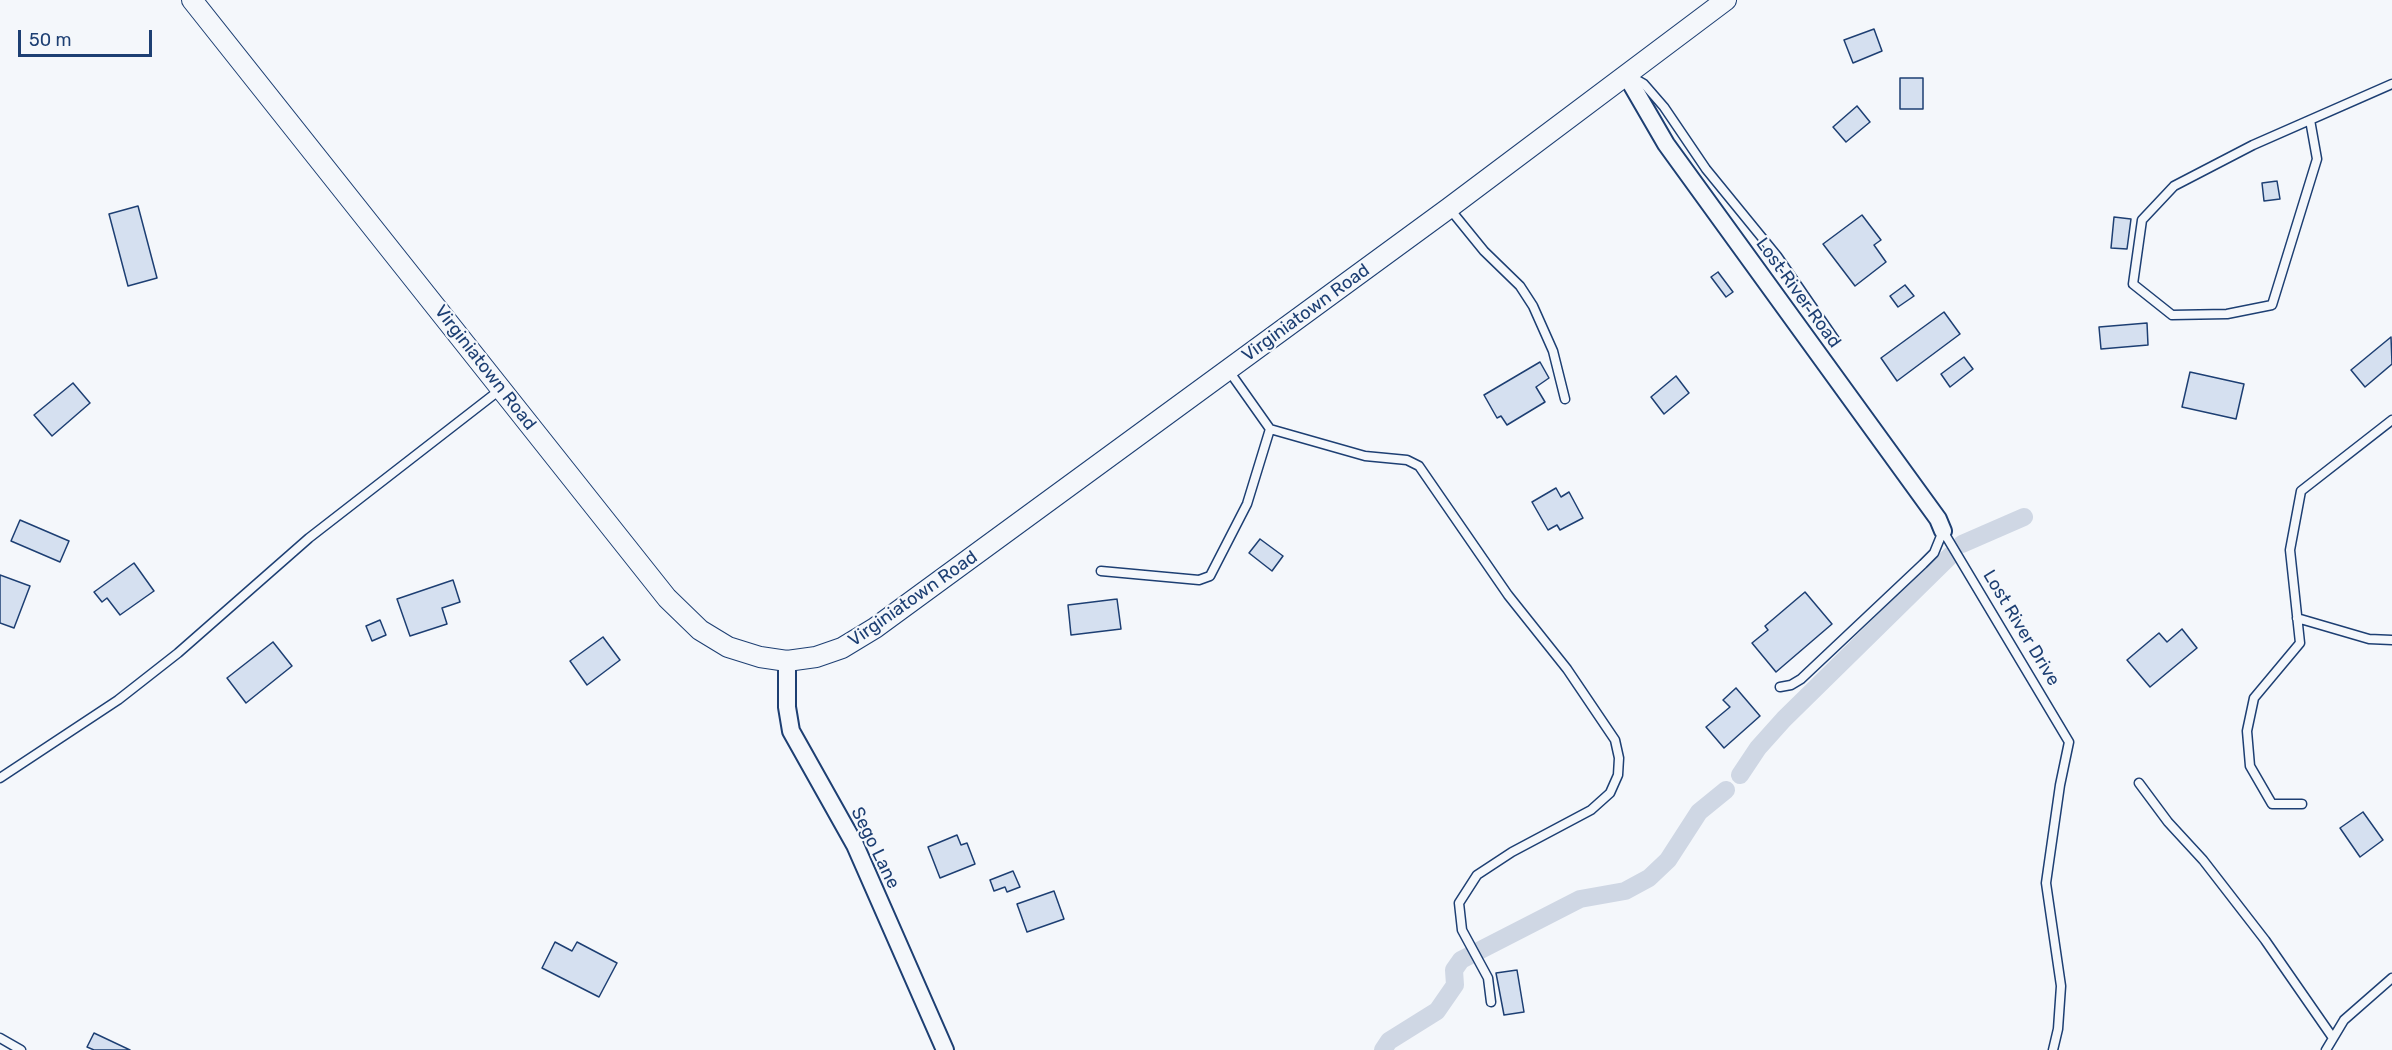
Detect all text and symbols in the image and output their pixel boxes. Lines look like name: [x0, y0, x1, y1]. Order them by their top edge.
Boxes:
scale bar: [21, 18, 154, 56]
text: 50 m: [29, 29, 72, 51]
street label: Lost River Road: [1751, 234, 1845, 352]
street label: Virginiatown Road: [1238, 259, 1374, 367]
street label: Virginiatown Road: [430, 301, 540, 435]
street label: Virginiatown Road: [844, 546, 982, 652]
street label: Lost River Drive: [1978, 566, 2064, 690]
street label: Sego Lane: [846, 804, 904, 892]

